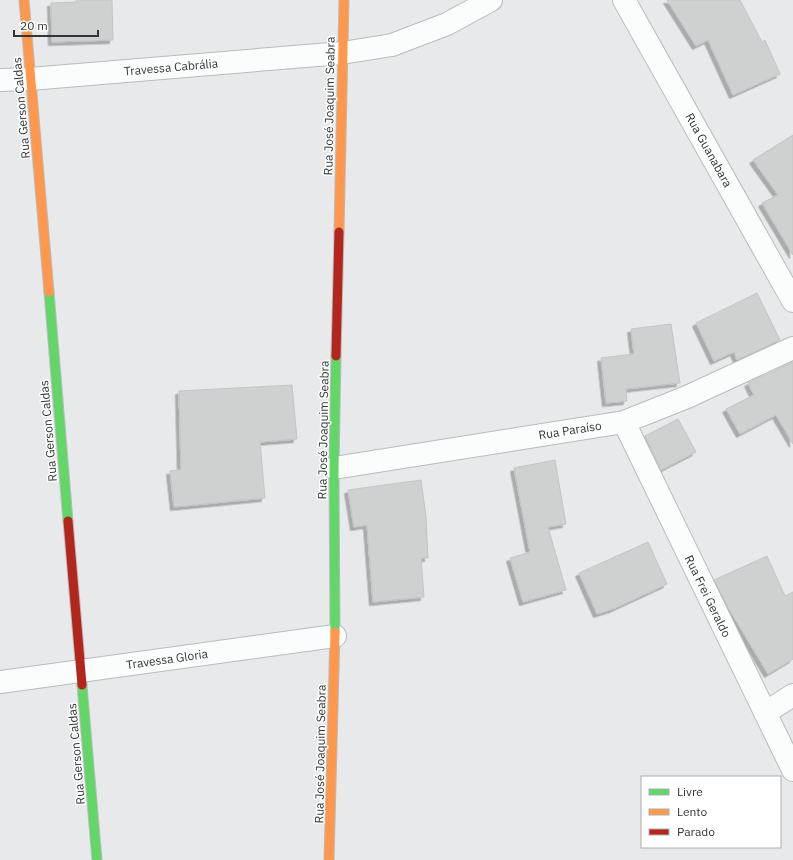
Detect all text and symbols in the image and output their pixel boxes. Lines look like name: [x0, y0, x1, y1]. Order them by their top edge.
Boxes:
scale bar: [14, 12, 98, 38]
text: 20 m: [20, 18, 48, 33]
street label: Rua José Joaquim Seabra: [320, 36, 338, 176]
street label: Travessa Cabrália: [123, 55, 219, 79]
street label: Rua Gerson Caldas: [9, 57, 33, 159]
street label: Rua Guanabara: [682, 110, 736, 190]
street label: Rua José Joaquim Seabra: [314, 360, 332, 500]
street label: Rua Gerson Caldas: [36, 380, 60, 482]
street label: Rua Paraíso: [537, 418, 603, 442]
street label: Rua Frei Geraldo: [682, 552, 735, 640]
street label: Travessa Gloria: [125, 646, 209, 672]
street label: Rua José Joaquim Seabra: [311, 684, 329, 824]
street label: Rua Gerson Caldas: [64, 703, 88, 805]
legend: [641, 776, 781, 848]
text: Livre: [677, 784, 703, 799]
text: Lento: [677, 804, 707, 819]
text: Parado: [677, 824, 715, 839]

